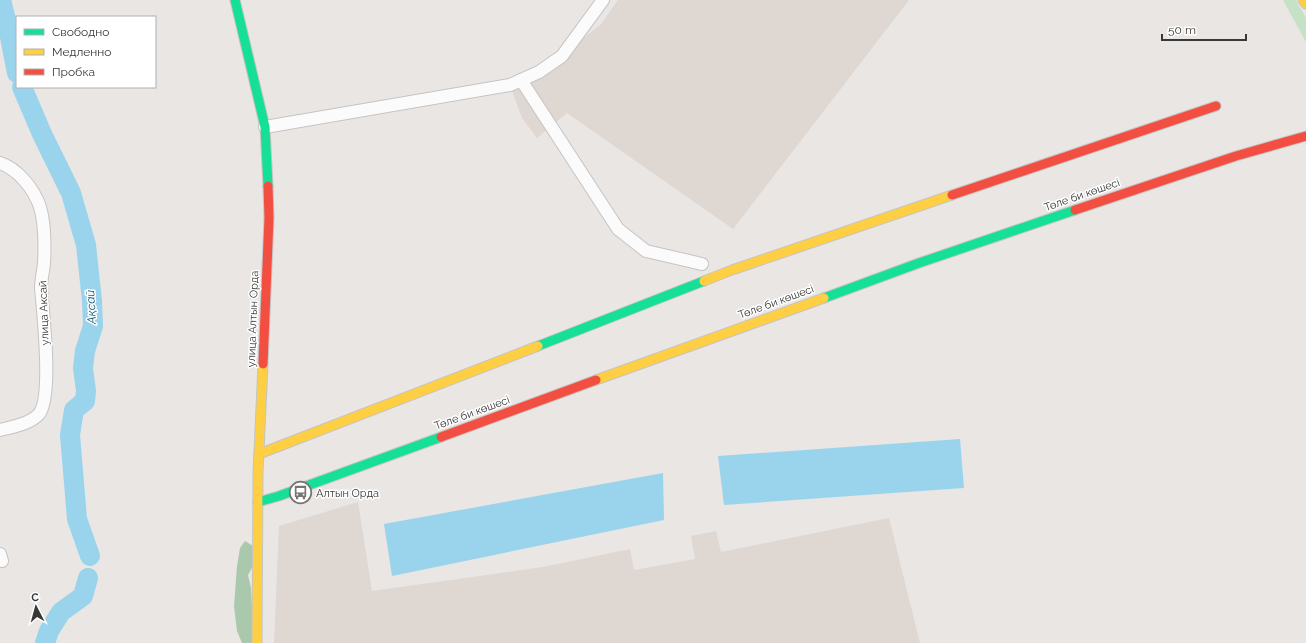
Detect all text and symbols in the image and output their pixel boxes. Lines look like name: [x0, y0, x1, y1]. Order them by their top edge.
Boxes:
legend: [16, 16, 156, 88]
scale bar: [1162, 16, 1246, 42]
text: 50 m: [1168, 23, 1196, 37]
text: Свободно: [52, 25, 109, 39]
text: Медленно: [52, 45, 111, 59]
text: Пробка: [52, 65, 95, 79]
street label: Төле би көшесі: [1042, 176, 1122, 214]
street label: улица Алтын Орда: [245, 271, 261, 367]
street label: улица Аксай: [36, 280, 52, 346]
street label: Төле би көшесі: [737, 282, 815, 322]
water label: Ақсай: [83, 289, 99, 326]
street label: Төле би көшесі: [433, 393, 511, 433]
bus stop icon: Алтын Орда: [288, 480, 314, 506]
place label: Алтын Орда: [316, 487, 379, 500]
north arrow: [16, 587, 56, 627]
text: С: [31, 591, 40, 604]

